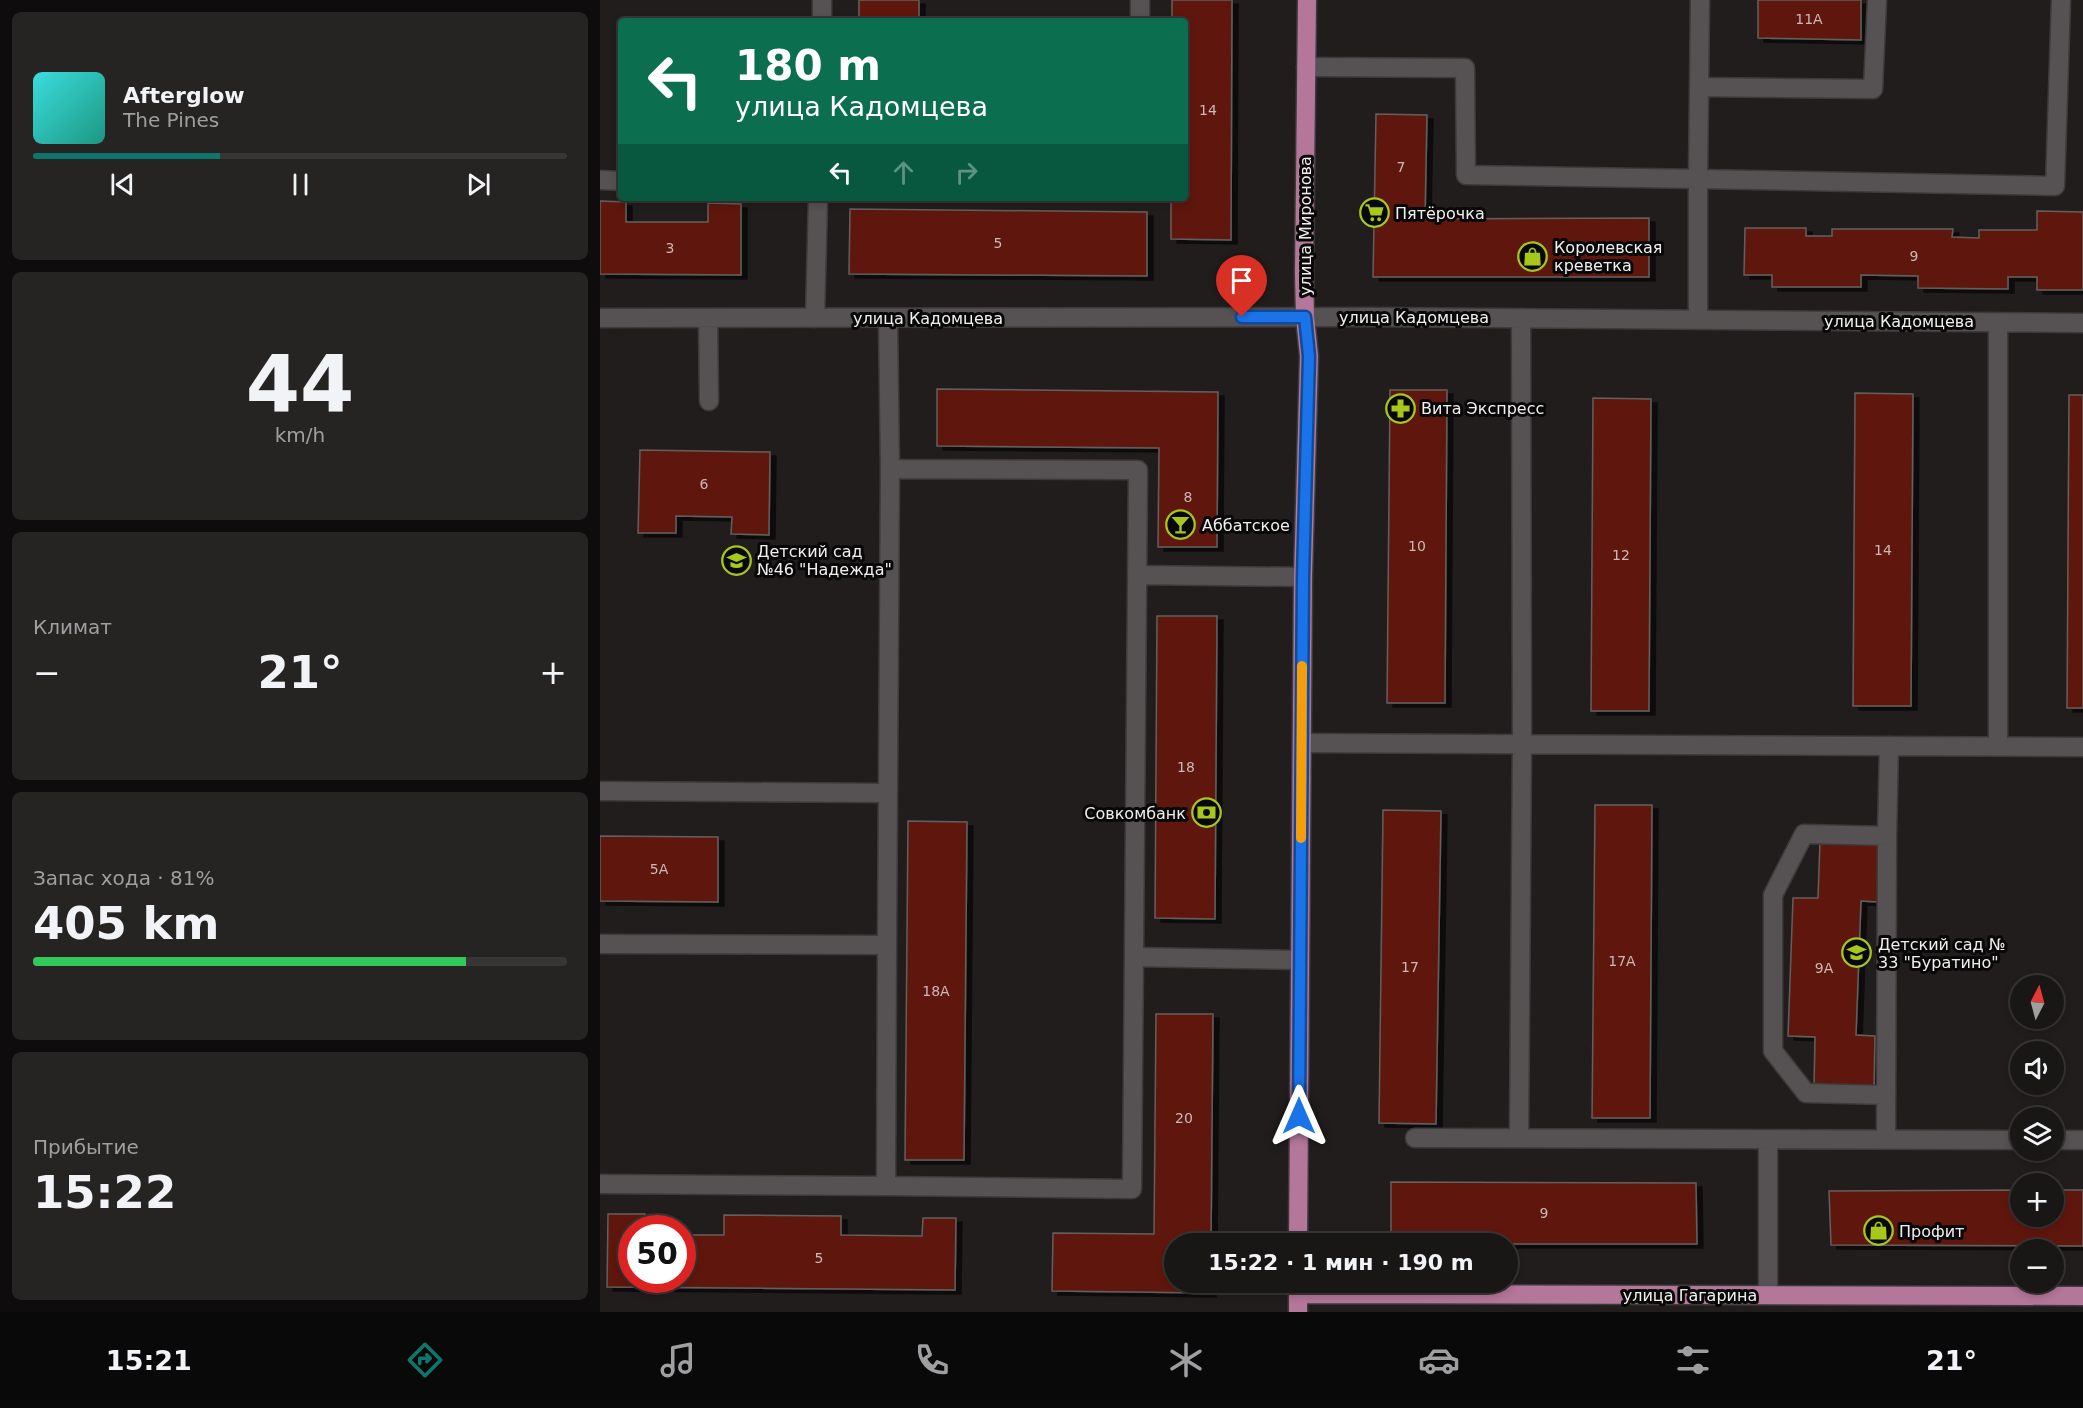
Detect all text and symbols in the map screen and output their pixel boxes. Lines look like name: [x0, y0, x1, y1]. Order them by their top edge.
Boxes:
house number: 11А: [1795, 11, 1823, 27]
text: 180 m: [735, 41, 881, 90]
icon: left: [636, 42, 714, 120]
text: Afterglow: [123, 83, 245, 108]
text: улица Кадомцева: [735, 91, 988, 122]
house number: 14: [1199, 102, 1217, 118]
text: The Pines: [123, 108, 219, 132]
icon: left: [824, 156, 857, 189]
icon: ahead: [887, 156, 920, 189]
icon: right: [950, 156, 983, 189]
street label: улица Миронова: [1296, 156, 1315, 296]
house number: 7: [1397, 159, 1405, 175]
icon: previous: [106, 168, 139, 201]
icon: pause: [284, 168, 317, 201]
icon: next: [462, 168, 495, 201]
supermarket icon: Пятёрочка: [1358, 197, 1390, 229]
place label: Пятёрочка: [1395, 204, 1485, 223]
house number: 5: [994, 235, 1002, 251]
place label: Королевская креветка: [1554, 238, 1662, 275]
house number: 3: [666, 240, 674, 256]
shop icon: Королевская креветка: [1517, 240, 1549, 272]
house number: 9: [1910, 248, 1918, 264]
pin: [1216, 255, 1267, 317]
icon: arrive: [1225, 264, 1258, 297]
street label: улица Кадомцева: [1339, 308, 1489, 327]
street label: улица Кадомцева: [853, 309, 1003, 328]
street label: улица Кадомцева: [1824, 312, 1974, 331]
text: 44: [246, 339, 354, 429]
pharmacy icon: Вита Экспресс: [1384, 392, 1416, 424]
place label: Вита Экспресс: [1421, 399, 1544, 418]
text: km/h: [275, 423, 325, 447]
house number: 6: [700, 476, 709, 492]
house number: 8: [1184, 489, 1192, 505]
bar icon: Аббатское: [1165, 509, 1197, 541]
place label: Аббатское: [1202, 516, 1290, 535]
house number: 10: [1408, 538, 1426, 554]
place label: Детский сад №46 "Надежда": [757, 542, 892, 579]
house number: 14: [1874, 542, 1892, 558]
school or university icon: Детский сад №46 "Надежда": [720, 544, 752, 576]
house number: 12: [1612, 547, 1630, 563]
text: Климат: [33, 615, 112, 639]
text: 21°: [257, 646, 343, 699]
text: −: [33, 653, 61, 692]
text: +: [539, 653, 567, 692]
house number: 18: [1177, 759, 1195, 775]
bank icon: Совкомбанк: [1191, 797, 1223, 829]
place label: Совкомбанк: [1084, 804, 1186, 823]
house number: 5А: [650, 861, 669, 877]
text: Запас хода · 81%: [33, 866, 214, 890]
text: 405 km: [33, 897, 219, 950]
place label: Детский сад № 33 "Буратино": [1878, 935, 2005, 972]
school or university icon: Детский сад № 33 "Буратино": [1841, 937, 1873, 969]
house number: 17А: [1608, 953, 1636, 969]
house number: 17: [1401, 959, 1419, 975]
house number: 9А: [1815, 960, 1834, 976]
north arrow: [2010, 975, 2064, 1029]
map controls: [2010, 975, 2064, 1293]
house number: 18А: [922, 983, 950, 999]
button: sound: [2010, 1041, 2064, 1095]
position arrow: [1267, 1084, 1331, 1148]
button: layers: [2010, 1107, 2064, 1161]
house number: 20: [1175, 1110, 1193, 1126]
text: Прибытие: [33, 1135, 139, 1159]
text: 15:22: [33, 1166, 176, 1219]
button: +: [2010, 1173, 2064, 1227]
house number: 9: [1540, 1205, 1548, 1221]
speed limit sign: 50: [618, 1215, 696, 1293]
shop icon: Профит: [1862, 1215, 1894, 1247]
place label: Профит: [1899, 1222, 1964, 1241]
button: −: [2010, 1239, 2064, 1293]
house number: 5: [815, 1250, 823, 1266]
text: 15:22 · 1 мин · 190 m: [1208, 1250, 1474, 1275]
street label: улица Гагарина: [1623, 1286, 1757, 1305]
icon: directions: [404, 1339, 446, 1381]
icon: music: [657, 1339, 699, 1381]
icon: phone: [911, 1339, 953, 1381]
icon: climate: [1165, 1339, 1207, 1381]
icon: car: [1418, 1339, 1460, 1381]
icon: filters: [1672, 1339, 1714, 1381]
text: 15:21: [106, 1345, 192, 1376]
text: 21°: [1926, 1345, 1977, 1376]

